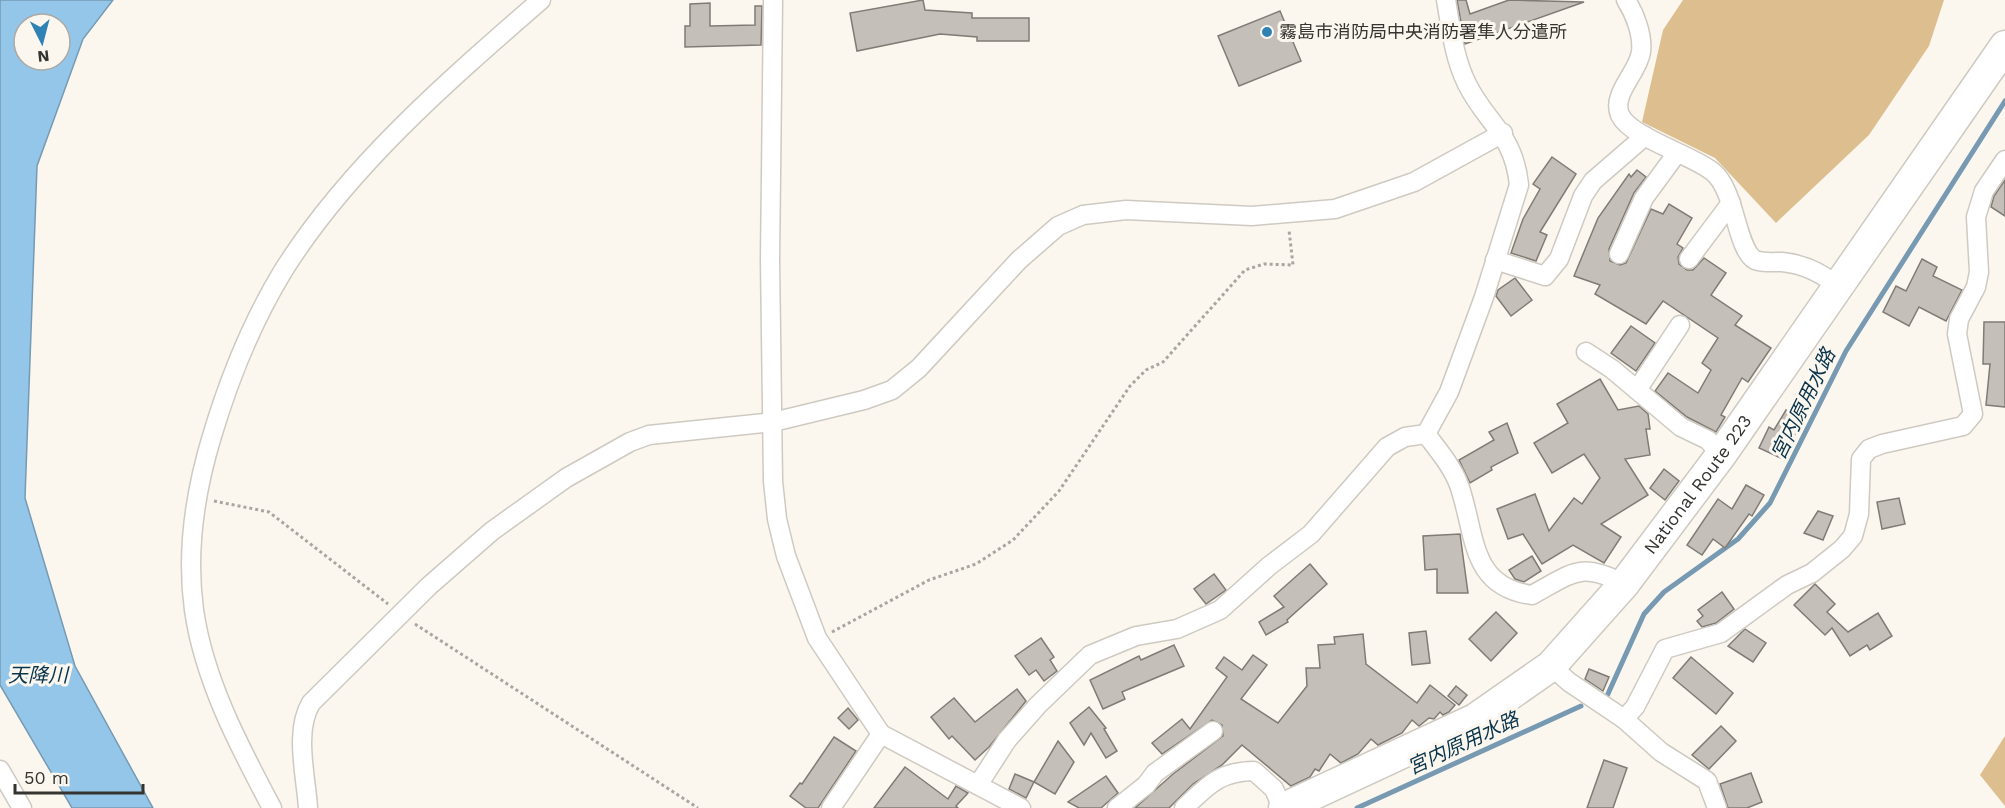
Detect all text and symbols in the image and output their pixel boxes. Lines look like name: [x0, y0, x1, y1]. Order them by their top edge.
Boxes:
north arrow: [12, 12, 72, 72]
place label: 霧島市消防局中央消防署隼人分遣所: [1279, 21, 1567, 42]
marker: 霧島市消防局中央消防署隼人分遣所: [1260, 25, 1274, 39]
text: N: [37, 46, 50, 66]
water label: 宮内原用水路: [1766, 343, 1841, 463]
street label: National Route 223: [1639, 411, 1756, 558]
water label: 天降川: [8, 663, 70, 687]
water label: 宮内原用水路: [1404, 706, 1524, 779]
scale bar: [15, 757, 142, 795]
text: 50 m: [24, 767, 69, 788]

